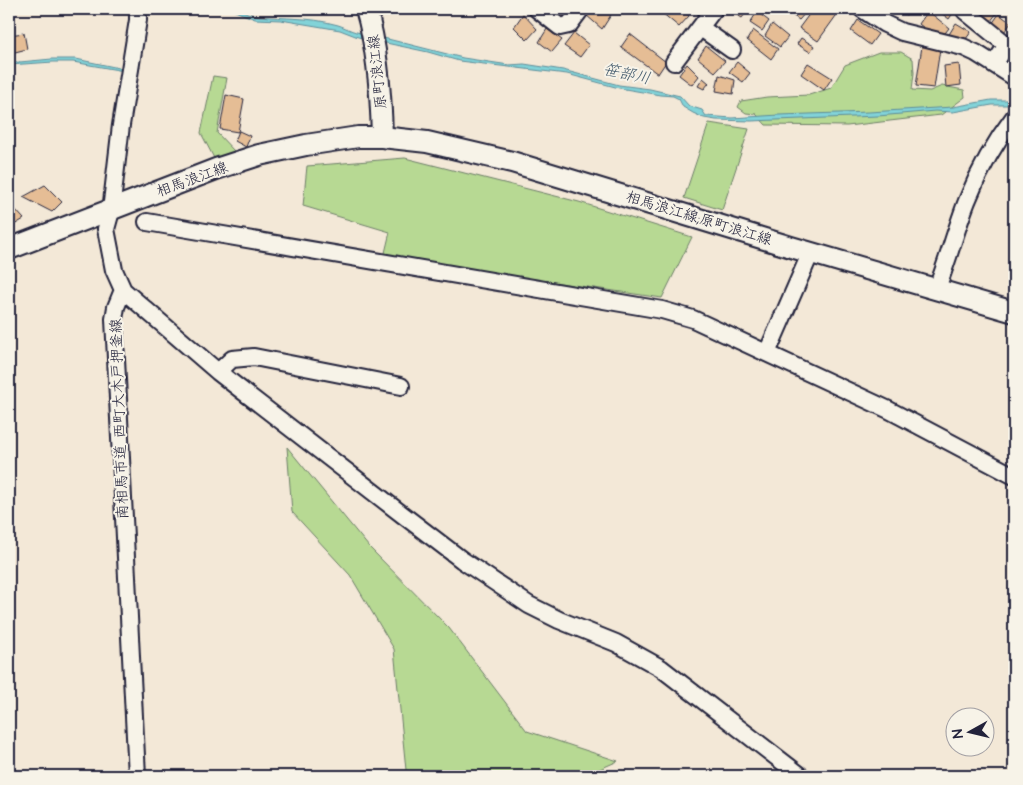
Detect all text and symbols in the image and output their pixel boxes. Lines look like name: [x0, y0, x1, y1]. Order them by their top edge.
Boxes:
street label: 原町浪江線: [363, 34, 392, 110]
water label: 笹部川: [601, 58, 653, 90]
street label: 相馬浪江線: [153, 157, 231, 202]
street label: 相馬浪江線;原町浪江線: [623, 186, 775, 251]
street label: 南相馬市道 西町大木戸押釜線: [105, 318, 134, 520]
north arrow: [946, 708, 996, 758]
text: N: [948, 728, 969, 739]

